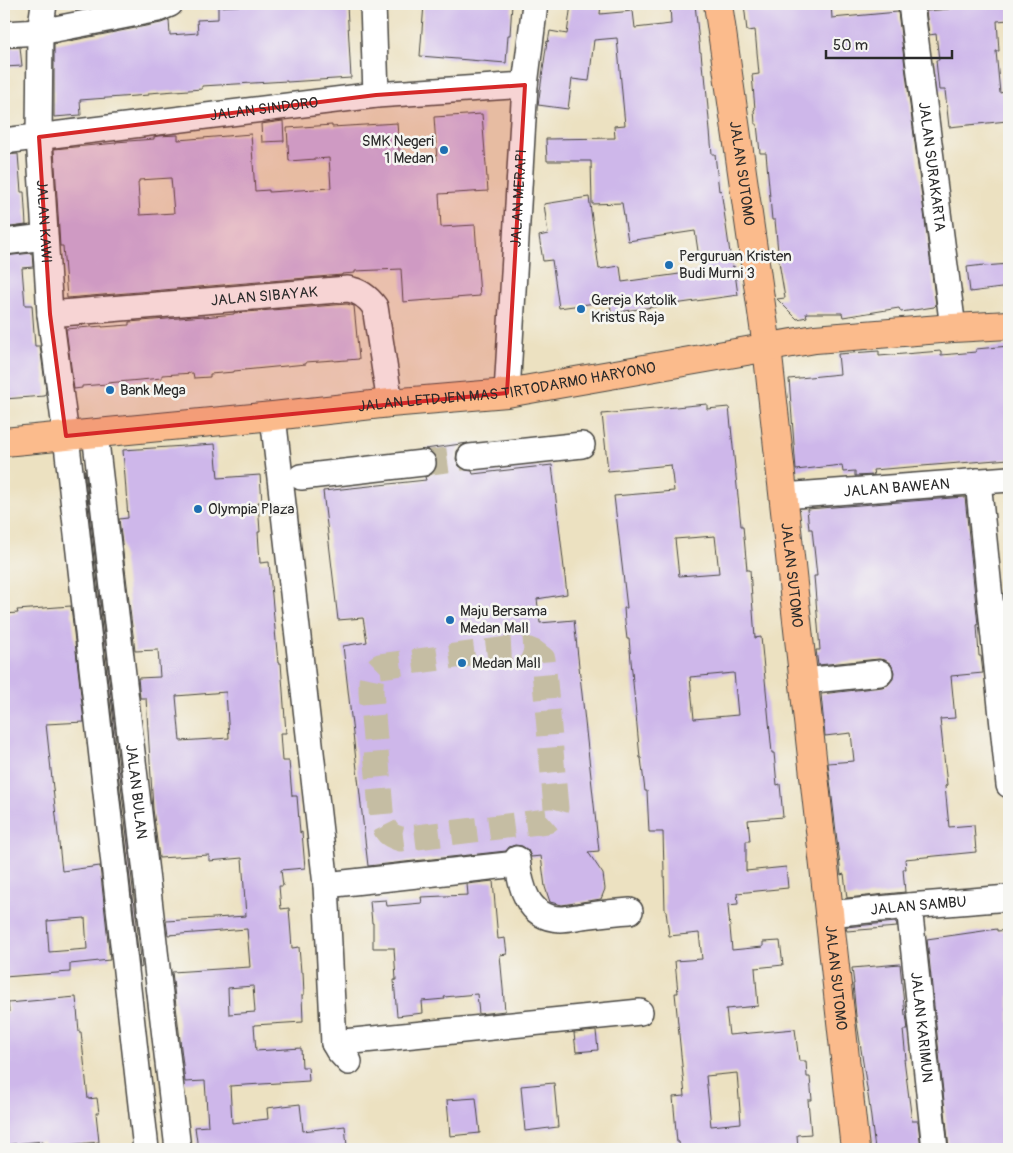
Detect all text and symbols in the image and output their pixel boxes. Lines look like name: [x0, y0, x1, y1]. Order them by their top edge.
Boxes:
scale bar: [826, 28, 952, 60]
text: 50 m: [833, 36, 868, 55]
street label: JALAN SINDORO: [209, 93, 319, 125]
street label: JALAN SURAKARTA: [914, 101, 950, 233]
street label: JALAN SUTOMO: [725, 120, 759, 227]
place label: SMK Negeri 1 Medan: [362, 132, 434, 168]
marker: SMK Negeri 1 Medan: [438, 144, 450, 156]
street label: JALAN MERAPI: [506, 149, 531, 248]
street label: JALAN KAWI: [32, 179, 56, 264]
place label: Perguruan Kristen Budi Murni 3: [679, 247, 792, 283]
marker: Perguruan Kristen Budi Murni 3: [663, 259, 675, 271]
street label: JALAN SIBAYAK: [210, 282, 319, 310]
place label: Gereja Katolik Kristus Raja: [591, 291, 677, 327]
marker: Gereja Katolik Kristus Raja: [575, 303, 587, 315]
street label: JALAN LETDJEN MAS TIRTODARMO HARYONO: [357, 358, 657, 416]
place label: Bank Mega: [120, 381, 186, 400]
marker: Bank Mega: [104, 384, 116, 396]
street label: JALAN BAWEAN: [843, 474, 950, 501]
place label: Olympia Plaza: [208, 500, 294, 519]
marker: Olympia Plaza: [192, 503, 204, 515]
street label: JALAN SUTOMO: [777, 522, 807, 629]
place label: Maju Bersama Medan Mall: [460, 602, 547, 638]
marker: Maju Bersama Medan Mall: [444, 614, 456, 626]
place label: Medan Mall: [472, 654, 541, 673]
marker: Medan Mall: [456, 657, 468, 669]
street label: JALAN BULAN: [122, 743, 151, 840]
street label: JALAN SAMBU: [870, 892, 967, 919]
street label: JALAN SUTOMO: [821, 924, 851, 1031]
street label: JALAN KARIMUN: [907, 971, 937, 1084]

